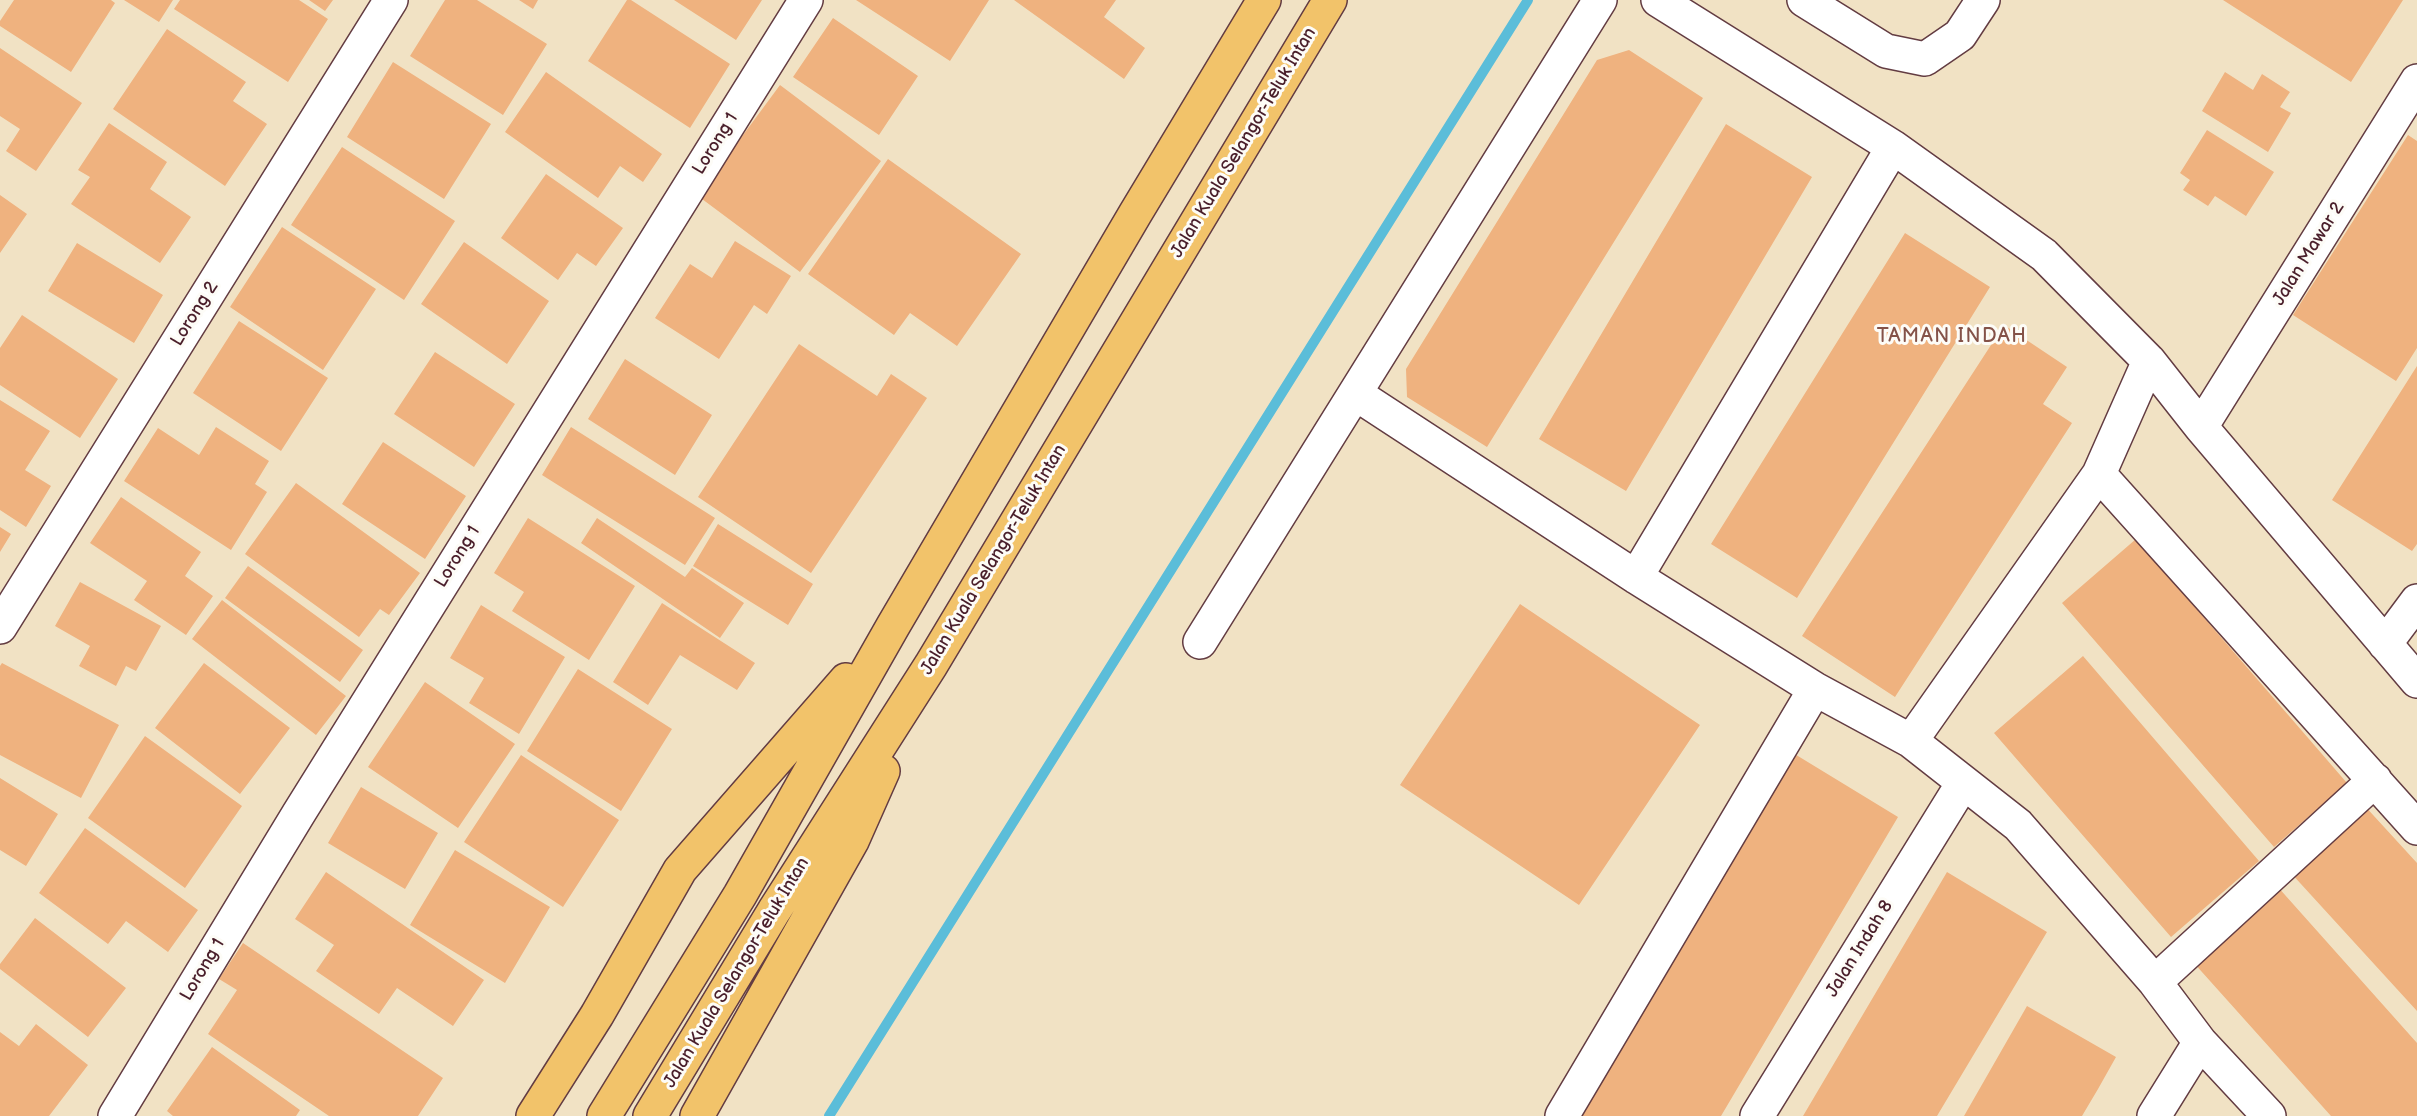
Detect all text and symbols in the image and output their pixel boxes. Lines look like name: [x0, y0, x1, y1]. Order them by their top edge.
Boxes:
street label: Jalan Kuala Selangor-Teluk Intan: [1167, 24, 1321, 262]
street label: Lorong 1: [689, 109, 743, 179]
street label: Jalan Mawar 2: [2269, 198, 2349, 310]
street label: Lorong 2: [167, 278, 223, 350]
district label: TAMAN INDAH: [1877, 325, 2027, 349]
street label: Jalan Kuala Selangor-Teluk Intan: [917, 441, 1071, 679]
street label: Lorong 1: [431, 522, 485, 592]
street label: Jalan Kuala Selangor-Teluk Intan: [660, 854, 814, 1092]
street label: Jalan Indah 8: [1822, 897, 1898, 1001]
street label: Lorong 1: [176, 935, 230, 1005]

